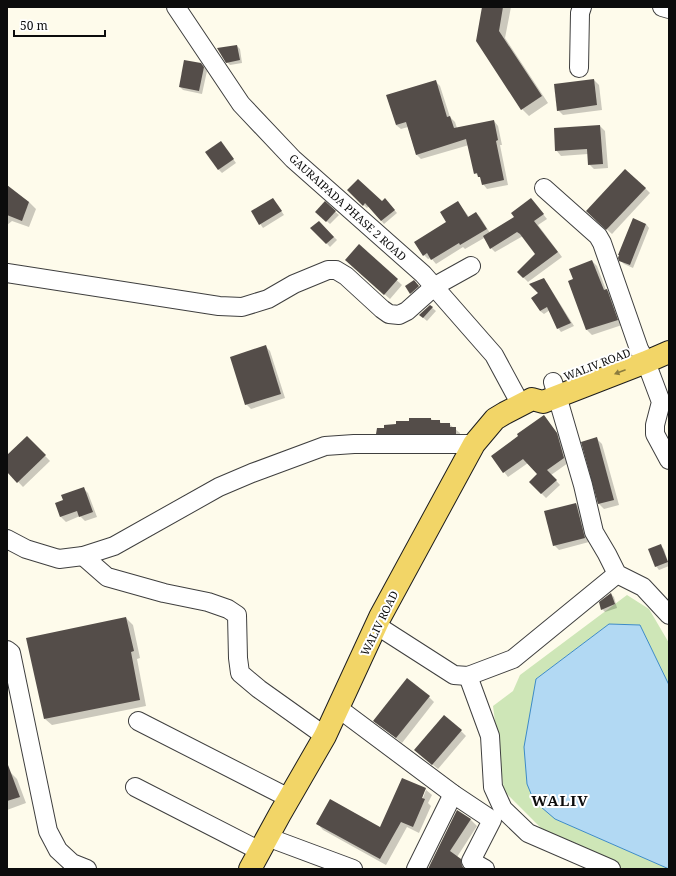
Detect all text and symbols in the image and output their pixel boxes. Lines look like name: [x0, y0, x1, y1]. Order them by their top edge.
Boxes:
scale bar: [14, 12, 105, 38]
text: 50 m: [20, 17, 48, 34]
street label: GAURAIPADA PHASE 2 ROAD: [286, 150, 410, 264]
street label: WALIV ROAD: [561, 344, 633, 384]
one-way arrow: [614, 370, 626, 376]
street label: WALIV ROAD: [357, 588, 401, 658]
district label: WALIV: [531, 790, 589, 810]

